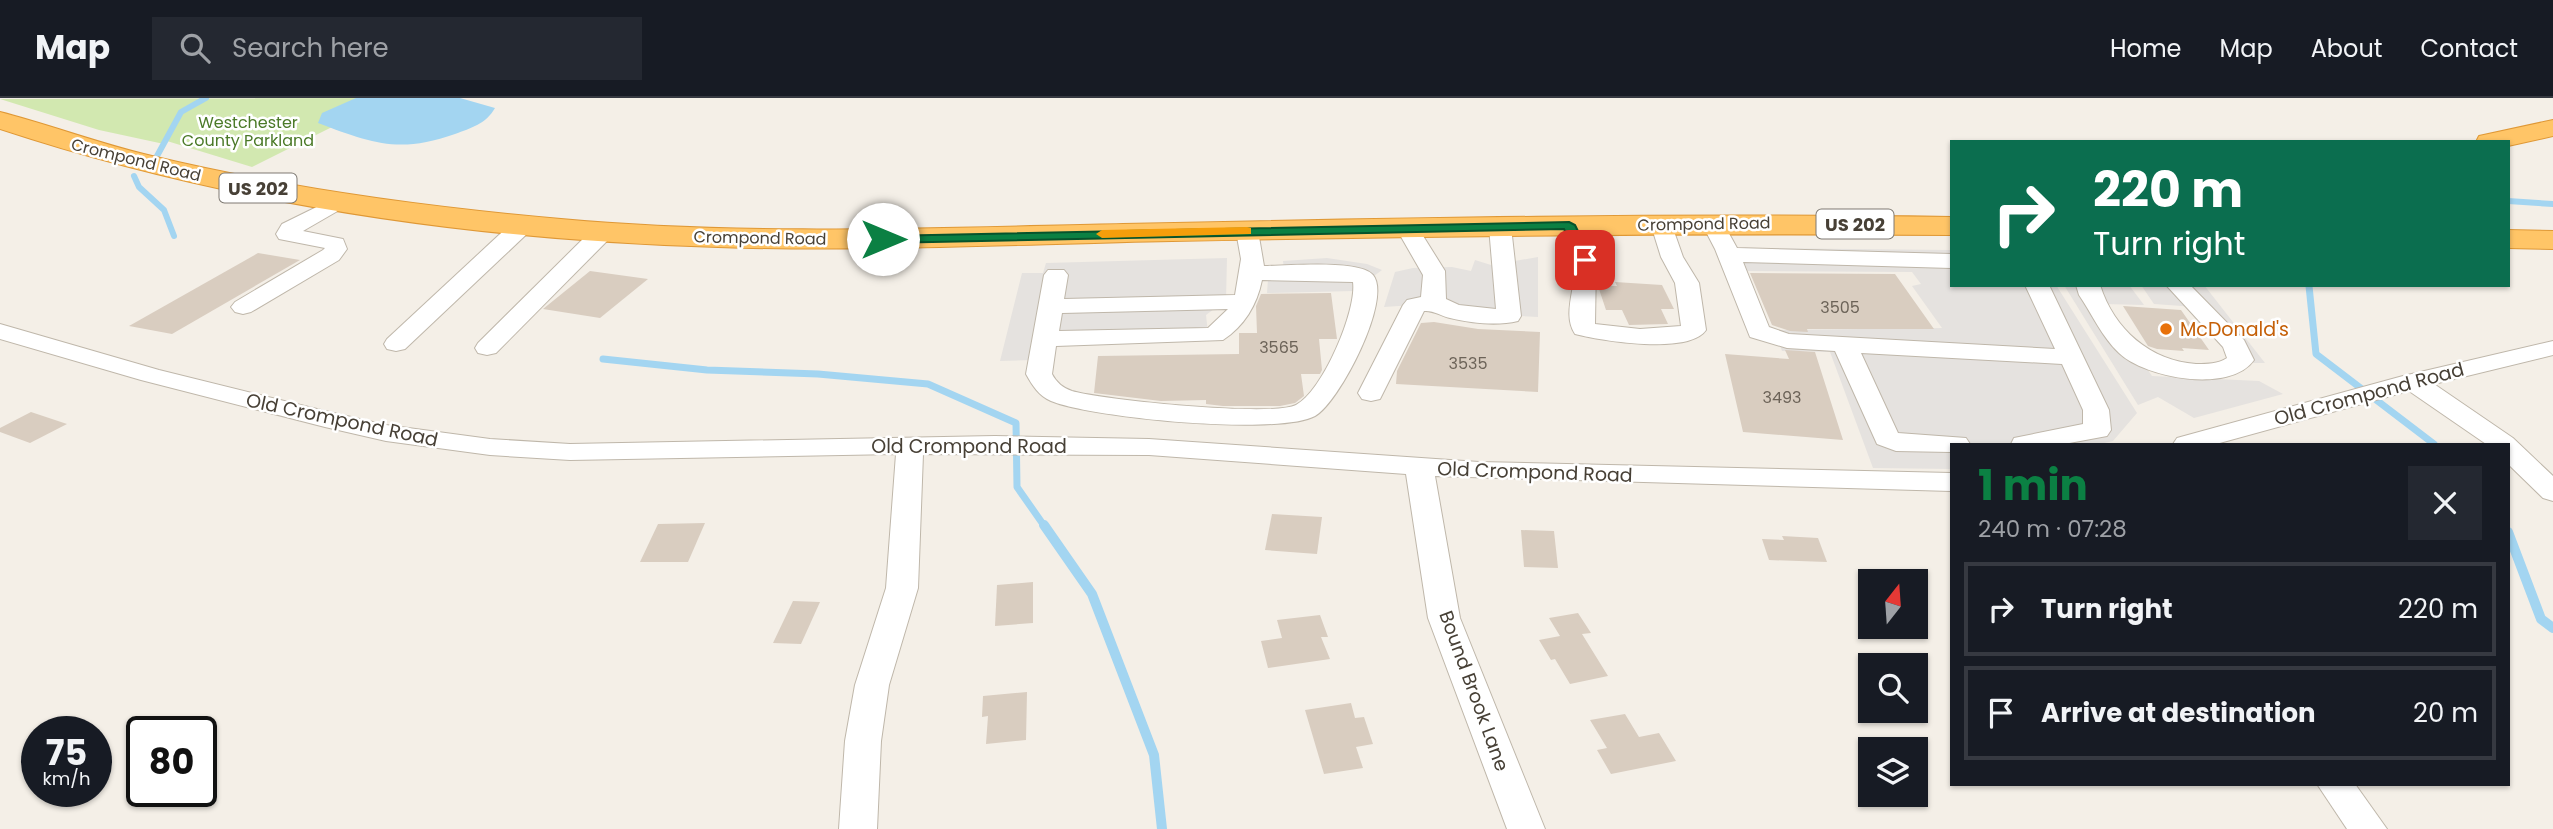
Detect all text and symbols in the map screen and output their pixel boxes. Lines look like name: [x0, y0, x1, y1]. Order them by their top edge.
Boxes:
search box: [152, 17, 642, 80]
text: Map: [35, 24, 110, 71]
icon: search: [176, 29, 214, 67]
text: Search here: [232, 30, 389, 66]
text: Home: [2110, 32, 2182, 65]
text: Map: [2220, 32, 2273, 65]
text: About: [2311, 32, 2382, 65]
text: Contact: [2420, 32, 2518, 65]
park label: Westchester County Parkland: [182, 111, 314, 152]
street label: Crompond Road: [69, 133, 203, 187]
text: 220 m: [2093, 156, 2243, 224]
icon: right: [1978, 168, 2069, 259]
road number: US 202: [219, 174, 296, 202]
position arrow: [846, 202, 920, 276]
road number: US 202: [1816, 210, 1894, 238]
street label: Crompond Road: [1637, 211, 1771, 237]
text: Turn right: [2093, 221, 2245, 266]
street label: Crompond Road: [693, 225, 827, 251]
pin: [1555, 230, 1615, 290]
icon: arrive: [1566, 241, 1604, 279]
house number: 3505: [1820, 296, 1860, 319]
place label: McDonald's: [2180, 316, 2289, 343]
marker: McDonald's: [2158, 321, 2174, 337]
house number: 3565: [1259, 336, 1299, 359]
house number: 3535: [1449, 352, 1487, 375]
street label: Old Crompond Road: [2271, 356, 2467, 432]
street label: Old Crompond Road: [244, 386, 440, 454]
house number: 3493: [1763, 386, 1802, 409]
street label: Old Crompond Road: [871, 433, 1067, 460]
street label: Old Crompond Road: [1437, 455, 1633, 489]
text: 1 min: [1978, 456, 2088, 515]
button: close: [2408, 466, 2482, 540]
text: 240 m · 07:28: [1978, 513, 2127, 545]
north arrow: [1858, 569, 1928, 639]
map controls: [1858, 569, 1928, 807]
icon: right: [1982, 590, 2020, 628]
text: Turn right: [2041, 591, 2173, 627]
text: 220 m: [2398, 591, 2478, 627]
street label: Bound Brook Lane: [1432, 607, 1516, 775]
button: search: [1858, 653, 1928, 723]
icon: arrive: [1982, 694, 2020, 732]
text: Arrive at destination: [2041, 695, 2316, 731]
text: 20 m: [2413, 695, 2478, 731]
speed limit sign: 80: [126, 716, 217, 807]
text: 75: [46, 728, 87, 777]
button: layers: [1858, 737, 1928, 807]
text: km/h: [43, 766, 90, 791]

